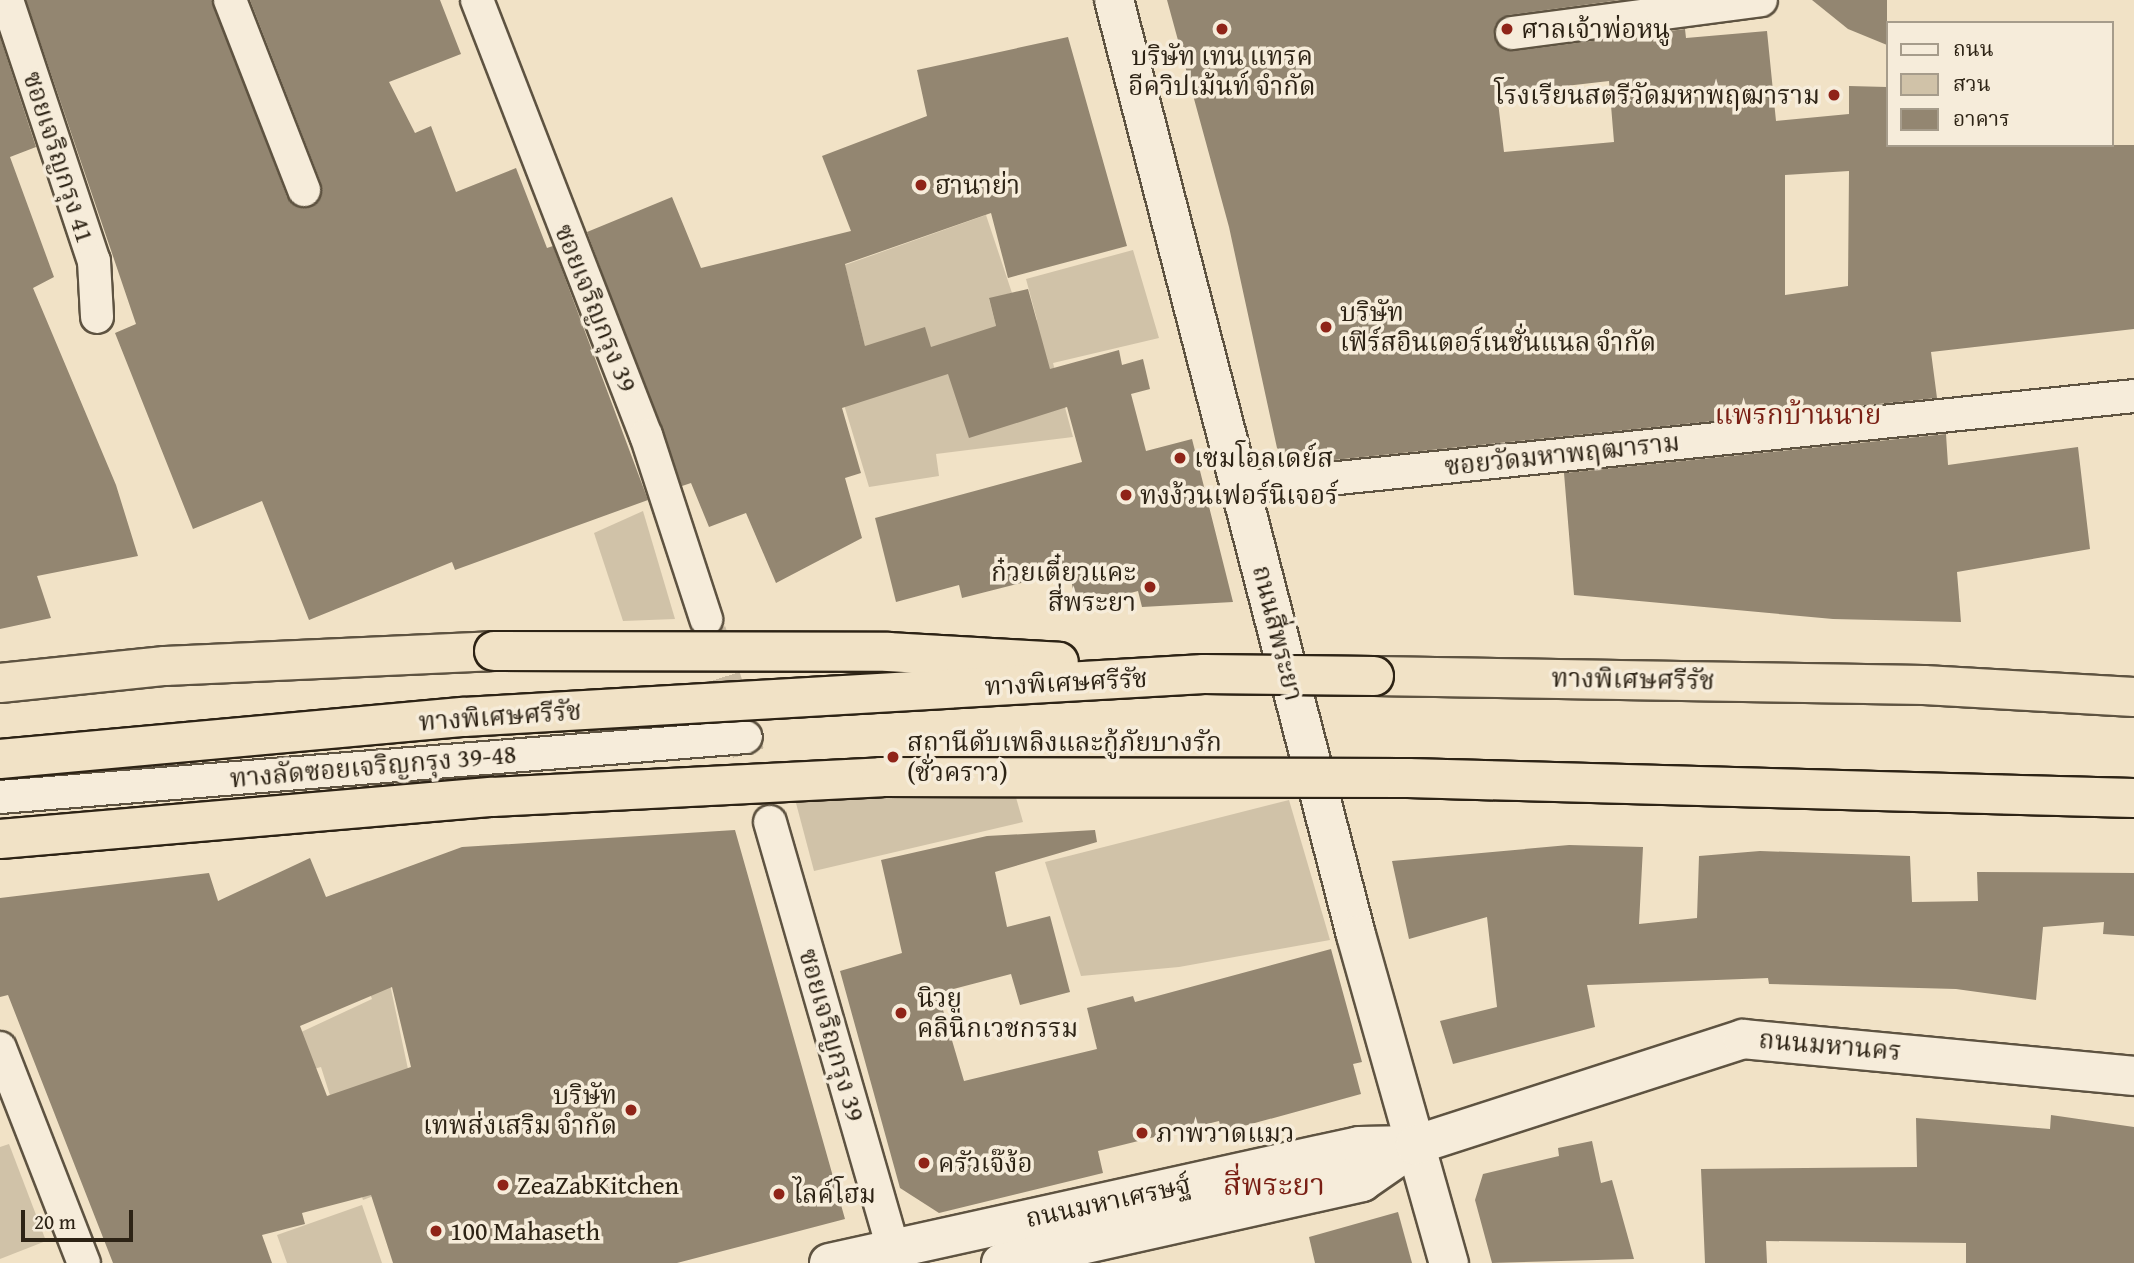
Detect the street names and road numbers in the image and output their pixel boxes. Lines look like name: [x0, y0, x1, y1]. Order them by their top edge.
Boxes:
street label: ซอยเจริญกรุง 41: [17, 67, 101, 247]
street label: ซอยเจริญกรุง 39: [548, 219, 644, 397]
street label: ซอยวัดมหาพฤฒาราม: [1443, 426, 1681, 482]
street label: ถนนสี่พระยา: [1246, 562, 1310, 704]
street label: ทางพิเศษศรีรัช: [984, 662, 1148, 702]
street label: ทางพิเศษศรีรัช: [1551, 662, 1715, 696]
street label: ทางพิเศษศรีรัช: [418, 695, 582, 737]
street label: ทางลัดซอยเจริญกรุง 39-48: [229, 738, 517, 794]
street label: ซอยเจริญกรุง 39: [792, 945, 872, 1125]
street label: ถนนมหานคร: [1757, 1023, 1903, 1067]
street label: ถนนมหาเศรษฐ์: [1023, 1168, 1193, 1234]

